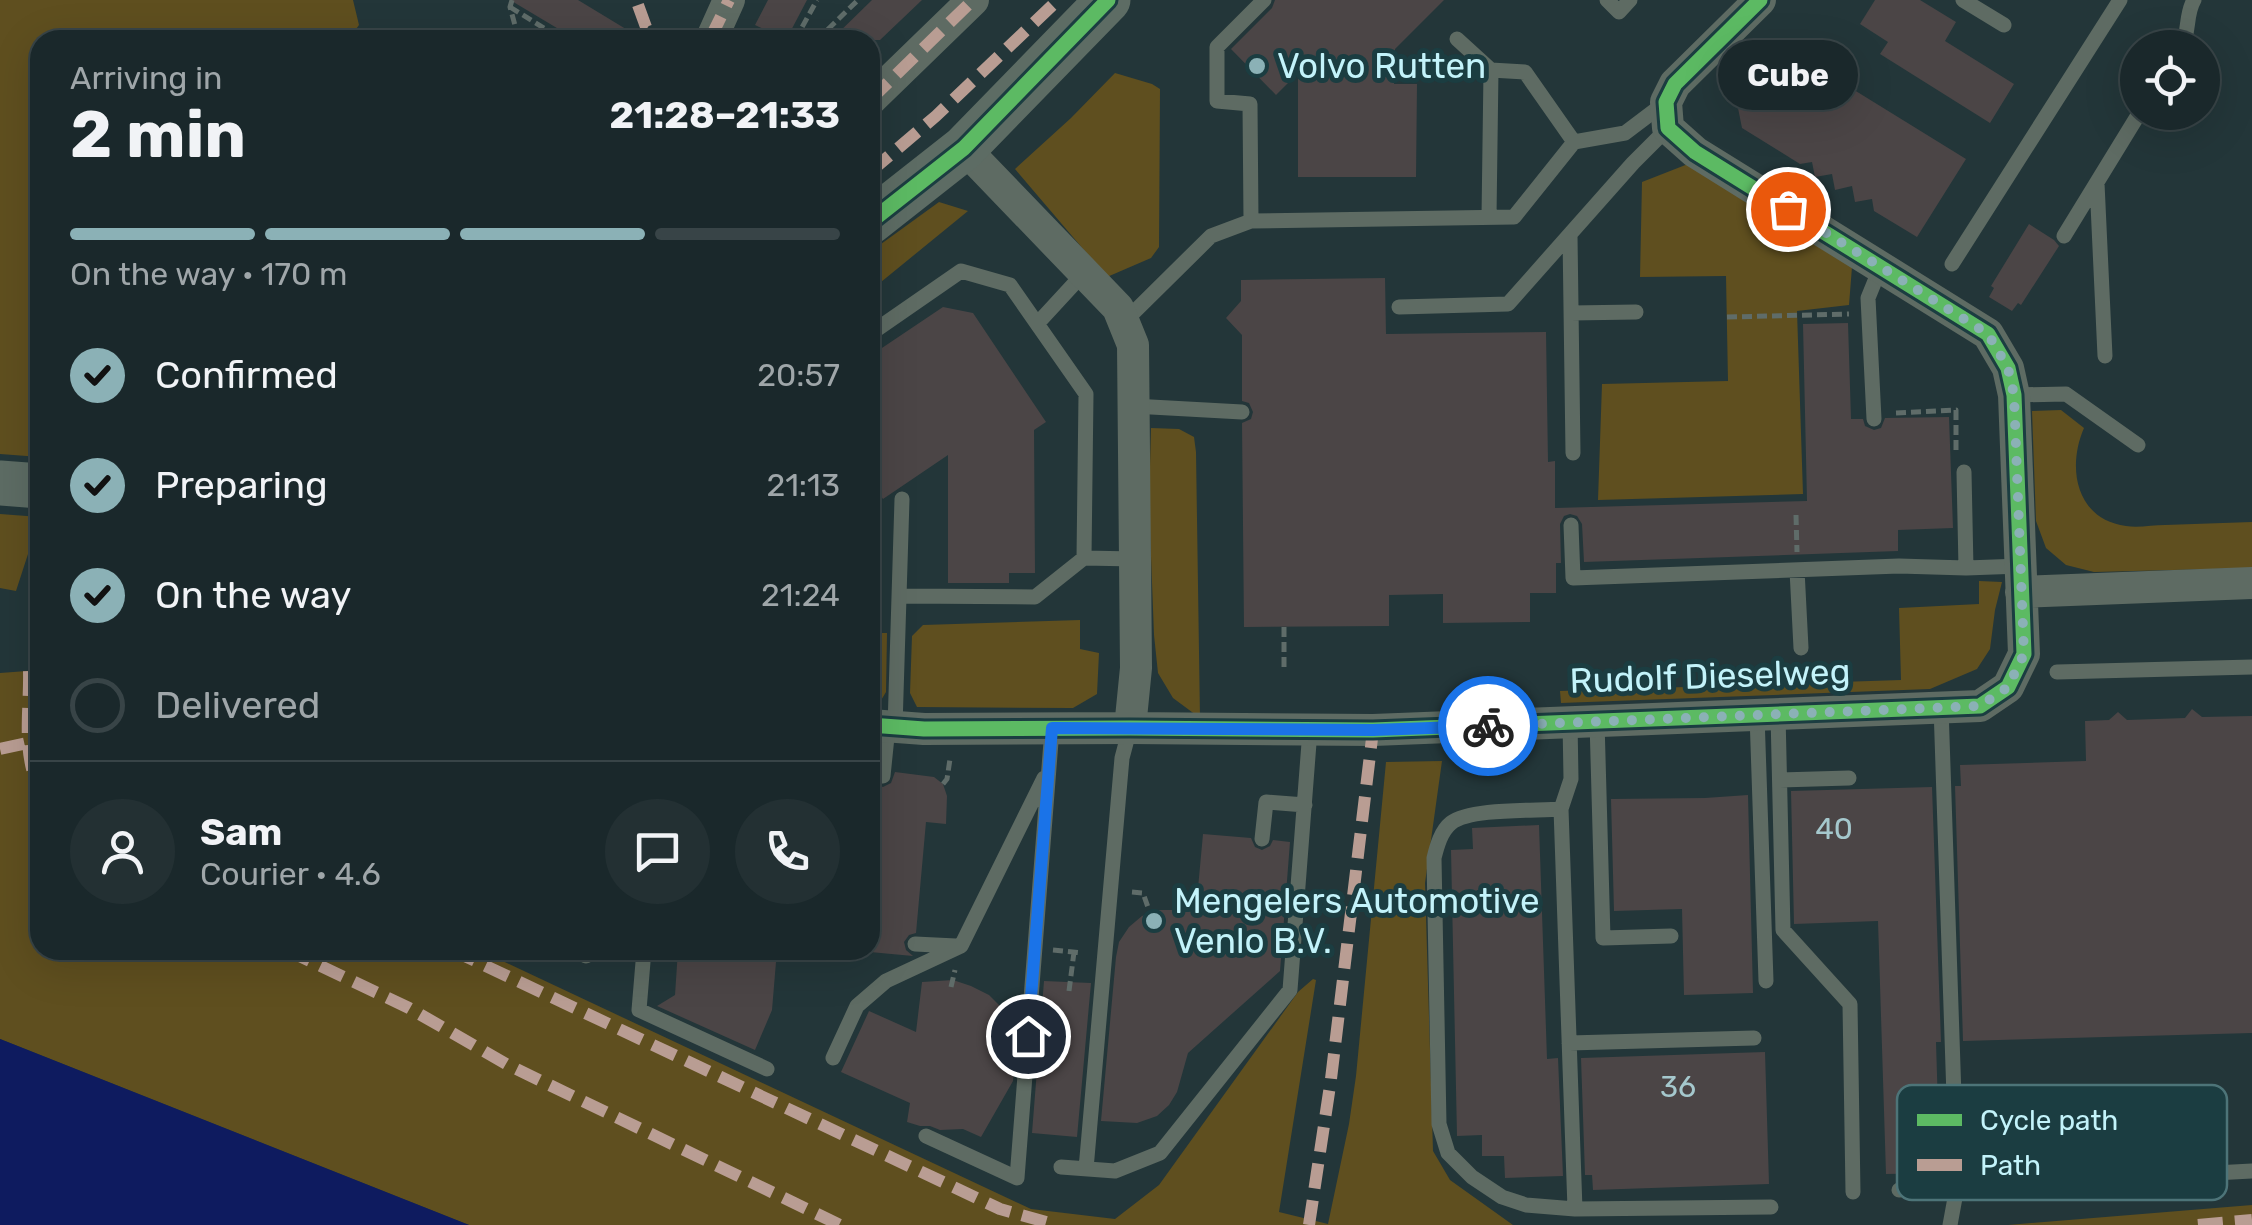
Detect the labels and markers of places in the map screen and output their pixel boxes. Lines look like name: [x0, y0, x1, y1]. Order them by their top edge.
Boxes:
callout: Cube: [1718, 39, 1858, 109]
place label: Volvo Rutten: [1277, 45, 1486, 87]
marker: Volvo Rutten: [1246, 55, 1268, 77]
pin: [1746, 167, 1831, 252]
place label: Mengelers Automotive Venlo B.V.: [1174, 880, 1540, 962]
marker: Mengelers Automotive Venlo B.V.: [1143, 910, 1165, 932]
pin: [986, 994, 1071, 1079]

